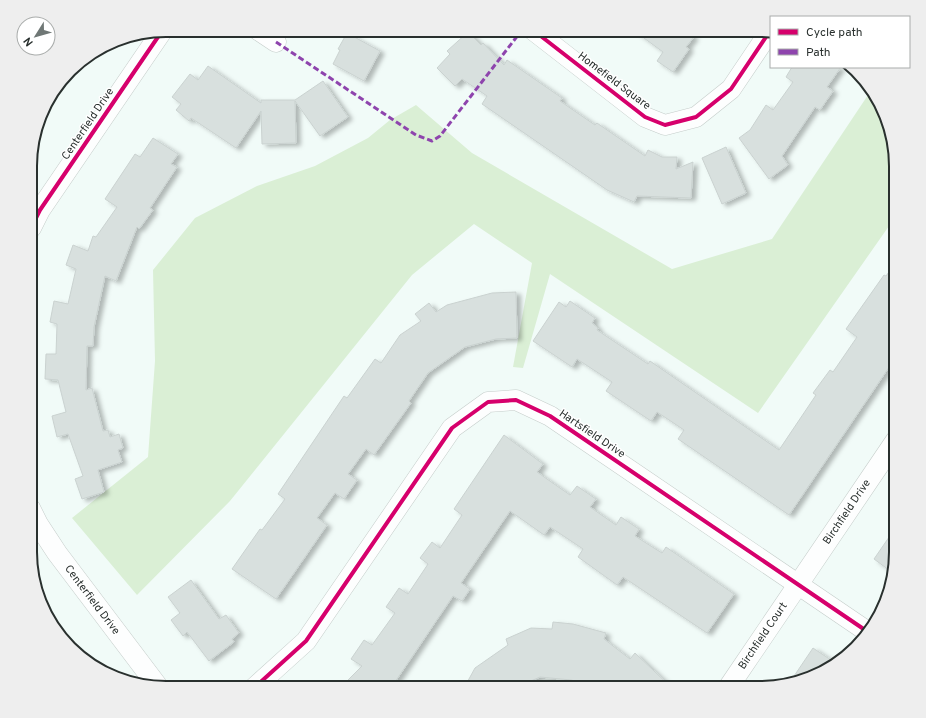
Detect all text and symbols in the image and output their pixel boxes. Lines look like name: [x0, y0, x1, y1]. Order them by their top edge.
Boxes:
north arrow: [16, 16, 56, 56]
legend: [770, 16, 910, 68]
text: Cycle path: [806, 25, 863, 41]
text: N: [21, 34, 37, 49]
text: Path: [806, 45, 831, 61]
street label: Homefield Square: [575, 49, 653, 113]
street label: Centerfield Drive: [59, 85, 117, 163]
street label: Hartsfield Drive: [556, 407, 628, 461]
street label: Birchfield Drive: [820, 477, 874, 547]
street label: Centerfield Drive: [61, 562, 123, 638]
street label: Birchfield Court: [735, 600, 791, 672]

